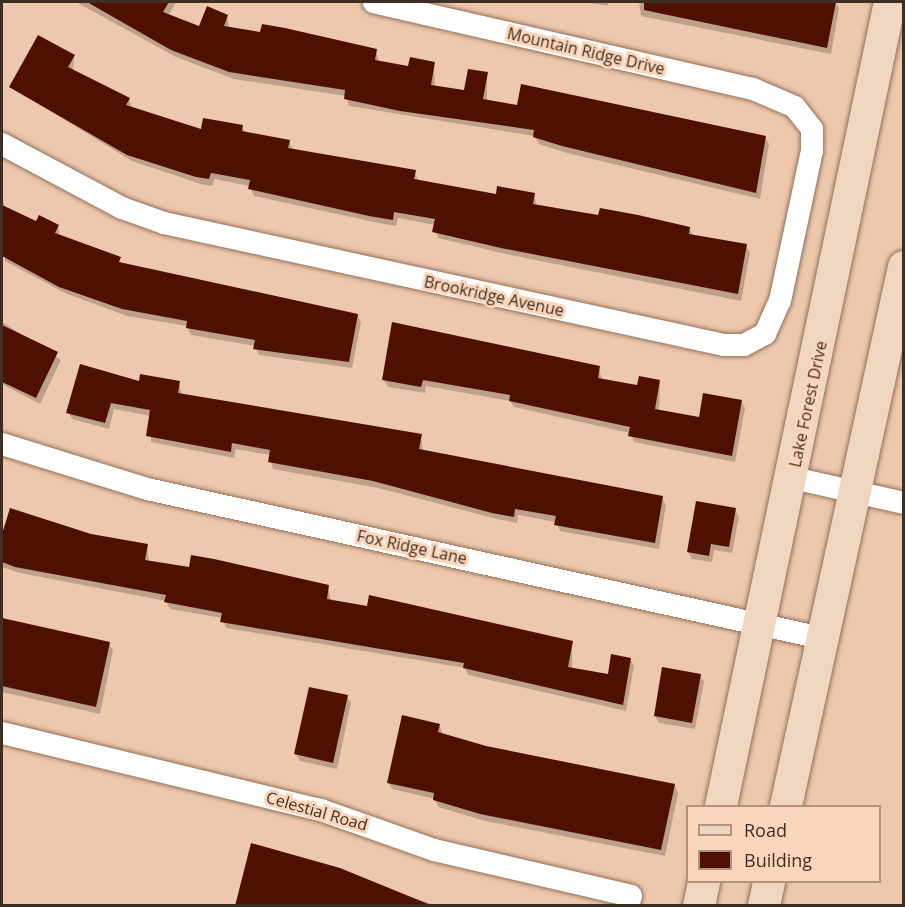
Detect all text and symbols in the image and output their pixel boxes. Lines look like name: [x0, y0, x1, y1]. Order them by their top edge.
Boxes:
street label: Mountain Ridge Drive: [505, 24, 667, 78]
street label: Brookridge Avenue: [422, 272, 566, 320]
street label: Lake Forest Drive: [785, 339, 831, 469]
street label: Fox Ridge Lane: [355, 526, 469, 568]
street label: Celestial Road: [264, 787, 370, 835]
legend: [686, 805, 881, 883]
text: Road: [744, 818, 787, 842]
text: Building: [744, 848, 812, 872]

